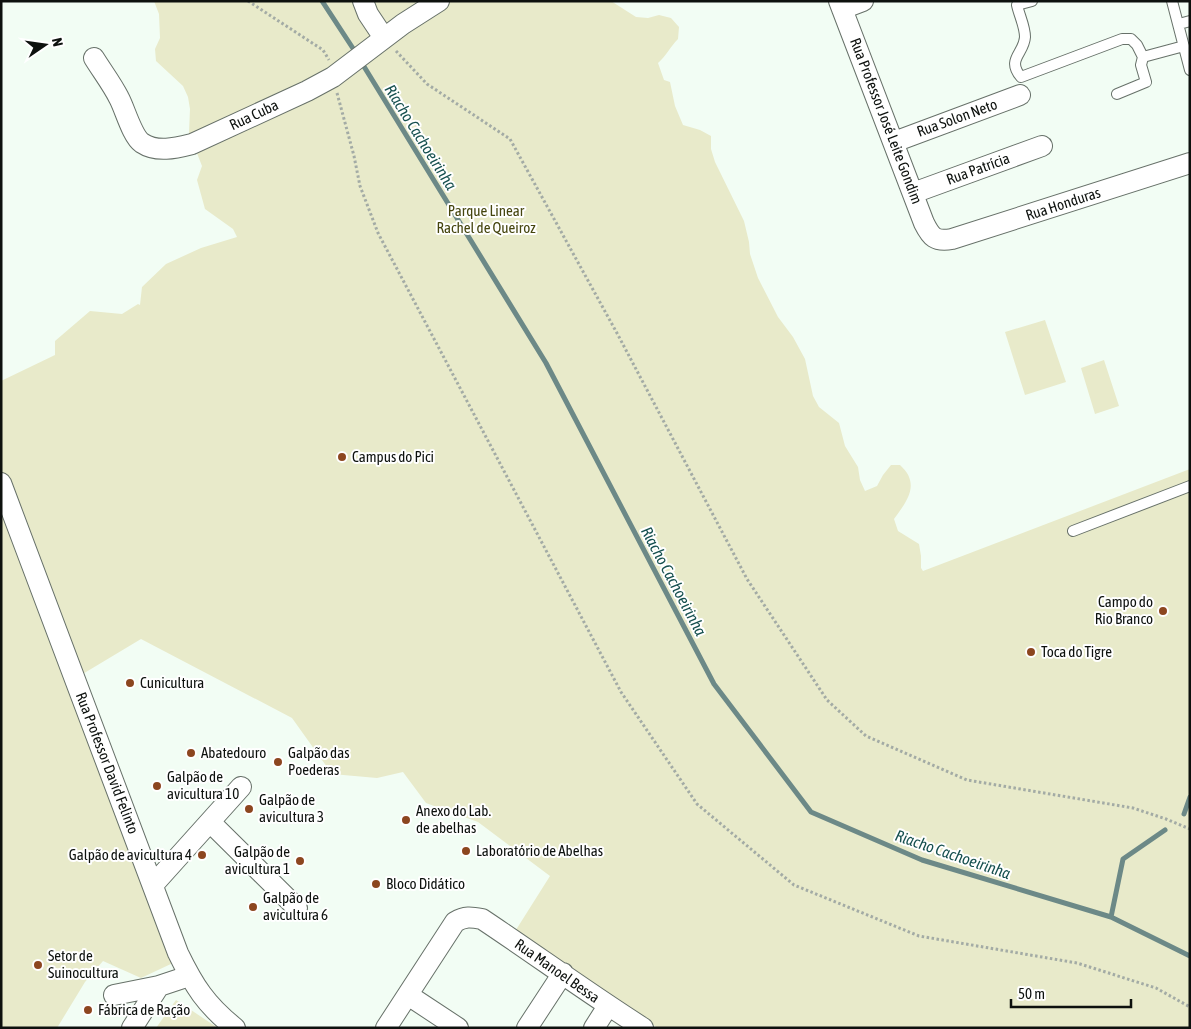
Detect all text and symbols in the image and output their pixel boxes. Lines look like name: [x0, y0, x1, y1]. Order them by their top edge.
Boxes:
north arrow: [20, 20, 70, 70]
street label: Rua Professor José Leite Gondim: [847, 35, 926, 206]
text: N: [49, 36, 66, 48]
water label: Riacho Cachoeirinha: [381, 81, 461, 193]
street label: Rua Solon Neto: [914, 95, 999, 140]
street label: Rua Cuba: [227, 96, 281, 133]
street label: Rua Patrícia: [944, 149, 1012, 188]
street label: Rua Honduras: [1023, 183, 1102, 224]
park label: Parque Linear Rachel de Queiroz: [436, 202, 536, 236]
place label: Campus do Pici: [352, 448, 434, 465]
marker: Campus do Pici: [336, 451, 348, 463]
water label: Riacho Cachoeirinha: [638, 524, 711, 639]
place label: Campo do Rio Branco: [1095, 593, 1153, 627]
marker: Campo do Rio Branco: [1157, 605, 1169, 617]
place label: Toca do Tigre: [1041, 643, 1112, 660]
marker: Toca do Tigre: [1025, 646, 1037, 658]
place label: Cunicultura: [140, 674, 204, 691]
marker: Cunicultura: [124, 677, 136, 689]
street label: Rua Professor David Felinto: [73, 690, 142, 836]
place label: Abatedouro: [201, 744, 266, 761]
place label: Galpão das Poederas: [288, 744, 349, 778]
marker: Abatedouro: [185, 747, 197, 759]
marker: Galpão das Poederas: [272, 756, 284, 768]
place label: Galpão de avicultura 10: [167, 768, 239, 802]
marker: Galpão de avicultura 10: [151, 780, 163, 792]
place label: Galpão de avicultura 3: [259, 791, 324, 825]
place label: Anexo do Lab. de abelhas: [416, 802, 491, 836]
marker: Galpão de avicultura 3: [243, 803, 255, 815]
marker: Anexo do Lab. de abelhas: [400, 814, 412, 826]
water label: Riacho Cachoeirinha: [893, 826, 1014, 882]
place label: Laboratório de Abelhas: [476, 842, 603, 859]
place label: Galpão de avicultura 1: [225, 843, 290, 877]
marker: Laboratório de Abelhas: [460, 845, 472, 857]
place label: Galpão de avicultura 4: [69, 846, 192, 863]
marker: Galpão de avicultura 4: [196, 849, 208, 861]
marker: Galpão de avicultura 1: [294, 855, 306, 867]
place label: Bloco Didático: [386, 875, 465, 892]
marker: Bloco Didático: [370, 878, 382, 890]
place label: Galpão de avicultura 6: [263, 889, 328, 923]
marker: Galpão de avicultura 6: [247, 901, 259, 913]
street label: Rua Manoel Bessa: [512, 935, 603, 1006]
place label: Setor de Suinocultura: [48, 947, 119, 981]
marker: Setor de Suinocultura: [32, 959, 44, 971]
scale bar: [1011, 976, 1131, 1008]
text: 50 m: [1018, 985, 1045, 1002]
place label: Fábrica de Ração: [98, 1001, 190, 1018]
marker: Fábrica de Ração: [82, 1004, 94, 1016]

